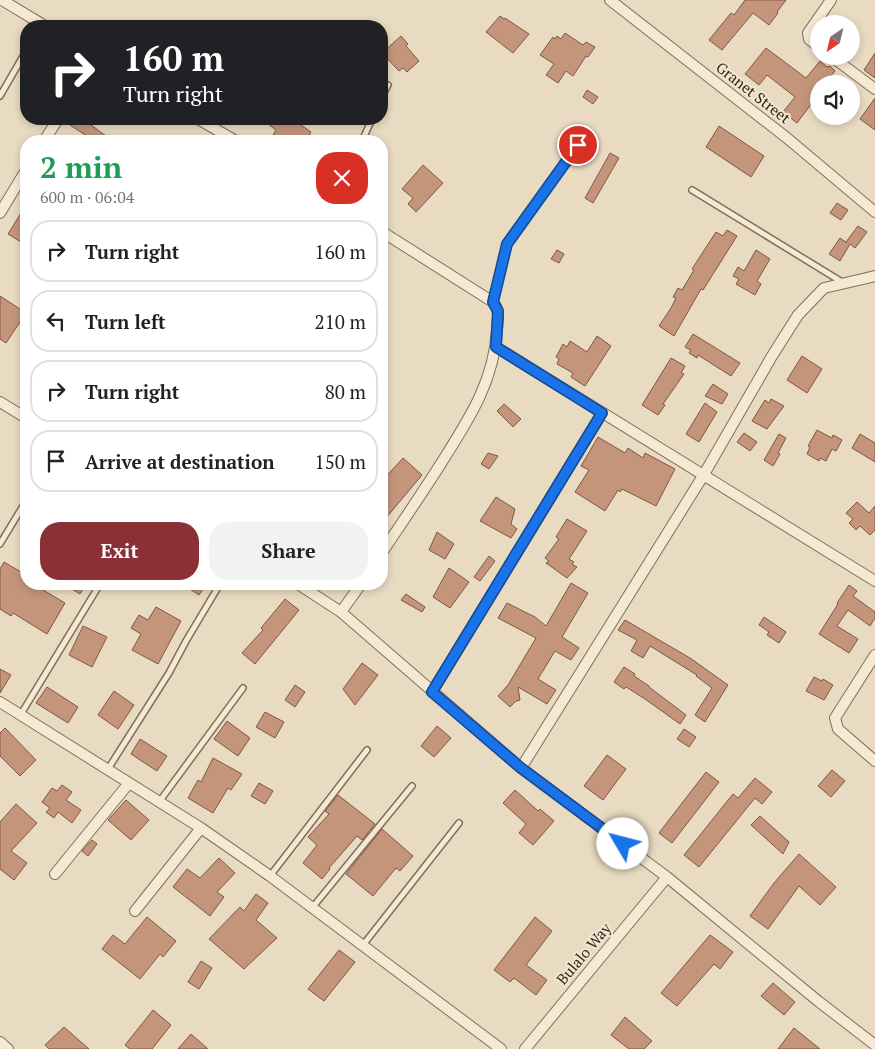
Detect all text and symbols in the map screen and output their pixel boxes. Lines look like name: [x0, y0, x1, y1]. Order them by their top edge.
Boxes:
north arrow: [810, 15, 860, 65]
map controls: [810, 15, 860, 125]
text: 160 m: [123, 35, 224, 81]
icon: right: [40, 40, 105, 105]
street label: Granet Street: [712, 57, 795, 128]
button: sound: [810, 75, 860, 125]
text: Turn right: [123, 79, 223, 108]
pin: [557, 124, 599, 166]
icon: arrive: [564, 131, 592, 159]
text: 2 min: [40, 147, 122, 187]
button: close: [316, 152, 368, 204]
text: 600 m · 06:04: [40, 186, 134, 208]
icon: right: [42, 237, 70, 265]
text: Turn right: [85, 239, 179, 264]
text: 160 m: [315, 239, 366, 264]
icon: left: [42, 307, 70, 335]
text: Turn left: [85, 309, 166, 334]
text: 210 m: [315, 309, 366, 334]
icon: right: [42, 377, 70, 405]
text: Turn right: [85, 379, 179, 404]
text: 80 m: [325, 379, 366, 404]
icon: arrive: [42, 447, 70, 475]
text: Arrive at destination: [85, 449, 274, 474]
text: 150 m: [315, 449, 366, 474]
button: Exit: [40, 522, 199, 580]
button: Share: [209, 522, 368, 580]
position arrow: [596, 817, 648, 869]
street label: Bulalo Way: [552, 918, 615, 988]

